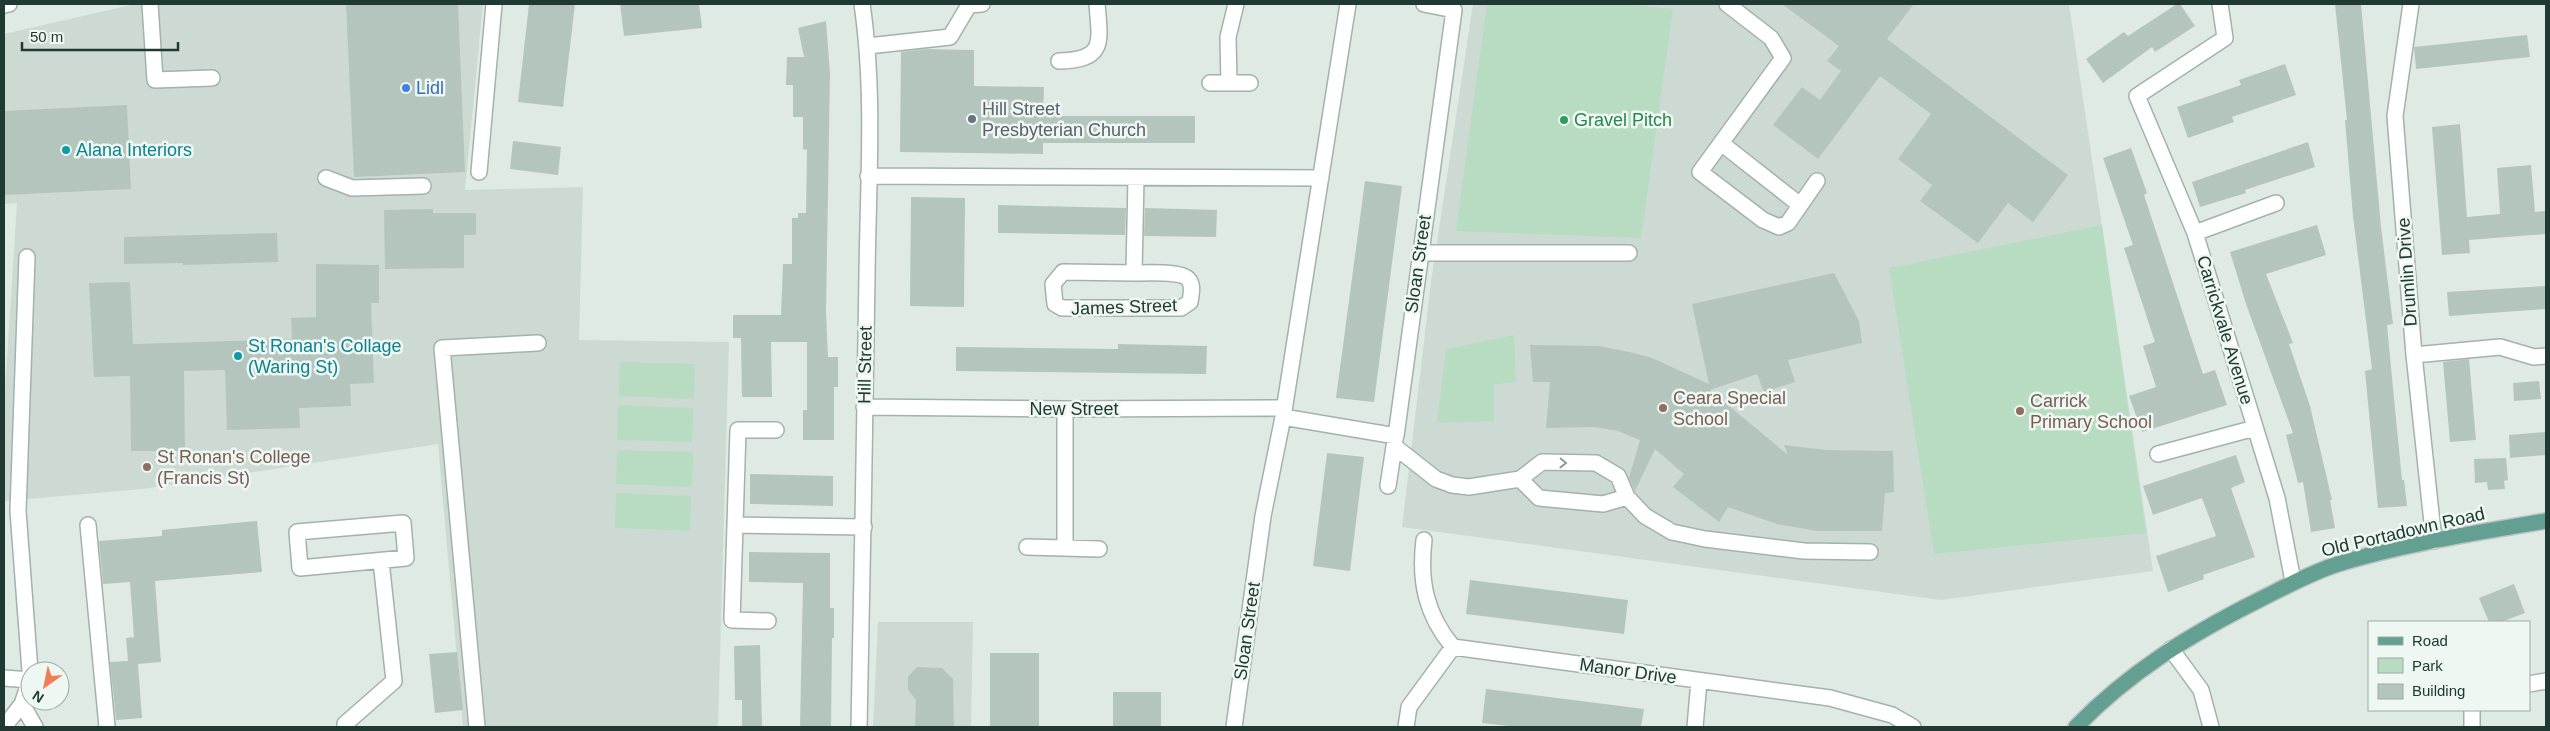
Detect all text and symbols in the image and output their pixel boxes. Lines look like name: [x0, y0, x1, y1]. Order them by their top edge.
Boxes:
scale bar: [22, 20, 179, 52]
text: 50 m: [30, 28, 63, 45]
place label: Lidl: [416, 78, 444, 98]
marker: Lidl: [400, 82, 412, 94]
place label: Hill Street Presbyterian Church: [982, 99, 1146, 140]
place label: Gravel Pitch: [1574, 110, 1672, 130]
marker: Hill Street Presbyterian Church: [966, 113, 978, 125]
marker: Gravel Pitch: [1558, 114, 1570, 126]
place label: Alana Interiors: [76, 140, 192, 160]
marker: Alana Interiors: [60, 144, 72, 156]
street label: Sloan Street: [1401, 214, 1435, 314]
street label: Drumlin Drive: [2393, 217, 2421, 327]
street label: Carrickvale Avenue: [2193, 253, 2257, 407]
street label: James Street: [1071, 295, 1177, 319]
street label: Hill Street: [854, 326, 876, 404]
place label: St Ronan's Collage (Waring St): [248, 336, 402, 377]
marker: St Ronan's Collage (Waring St): [232, 350, 244, 362]
place label: Ceara Special School: [1673, 388, 1786, 429]
place label: Carrick Primary School: [2030, 391, 2152, 432]
street label: New Street: [1029, 399, 1119, 419]
marker: Ceara Special School: [1657, 402, 1669, 414]
marker: Carrick Primary School: [2014, 405, 2026, 417]
place label: St Ronan's College (Francis St): [157, 447, 311, 488]
one-way arrow: [1560, 458, 1567, 468]
marker: St Ronan's College (Francis St): [141, 461, 153, 473]
street label: Old Portadown Road: [2319, 503, 2487, 561]
street label: Sloan Street: [1230, 581, 1264, 681]
legend: [2368, 621, 2530, 711]
text: Road: [2412, 632, 2448, 649]
street label: Manor Drive: [1578, 654, 1678, 688]
text: Park: [2412, 657, 2443, 674]
north arrow: [20, 661, 70, 711]
text: Building: [2412, 682, 2465, 699]
text: N: [29, 687, 47, 706]

